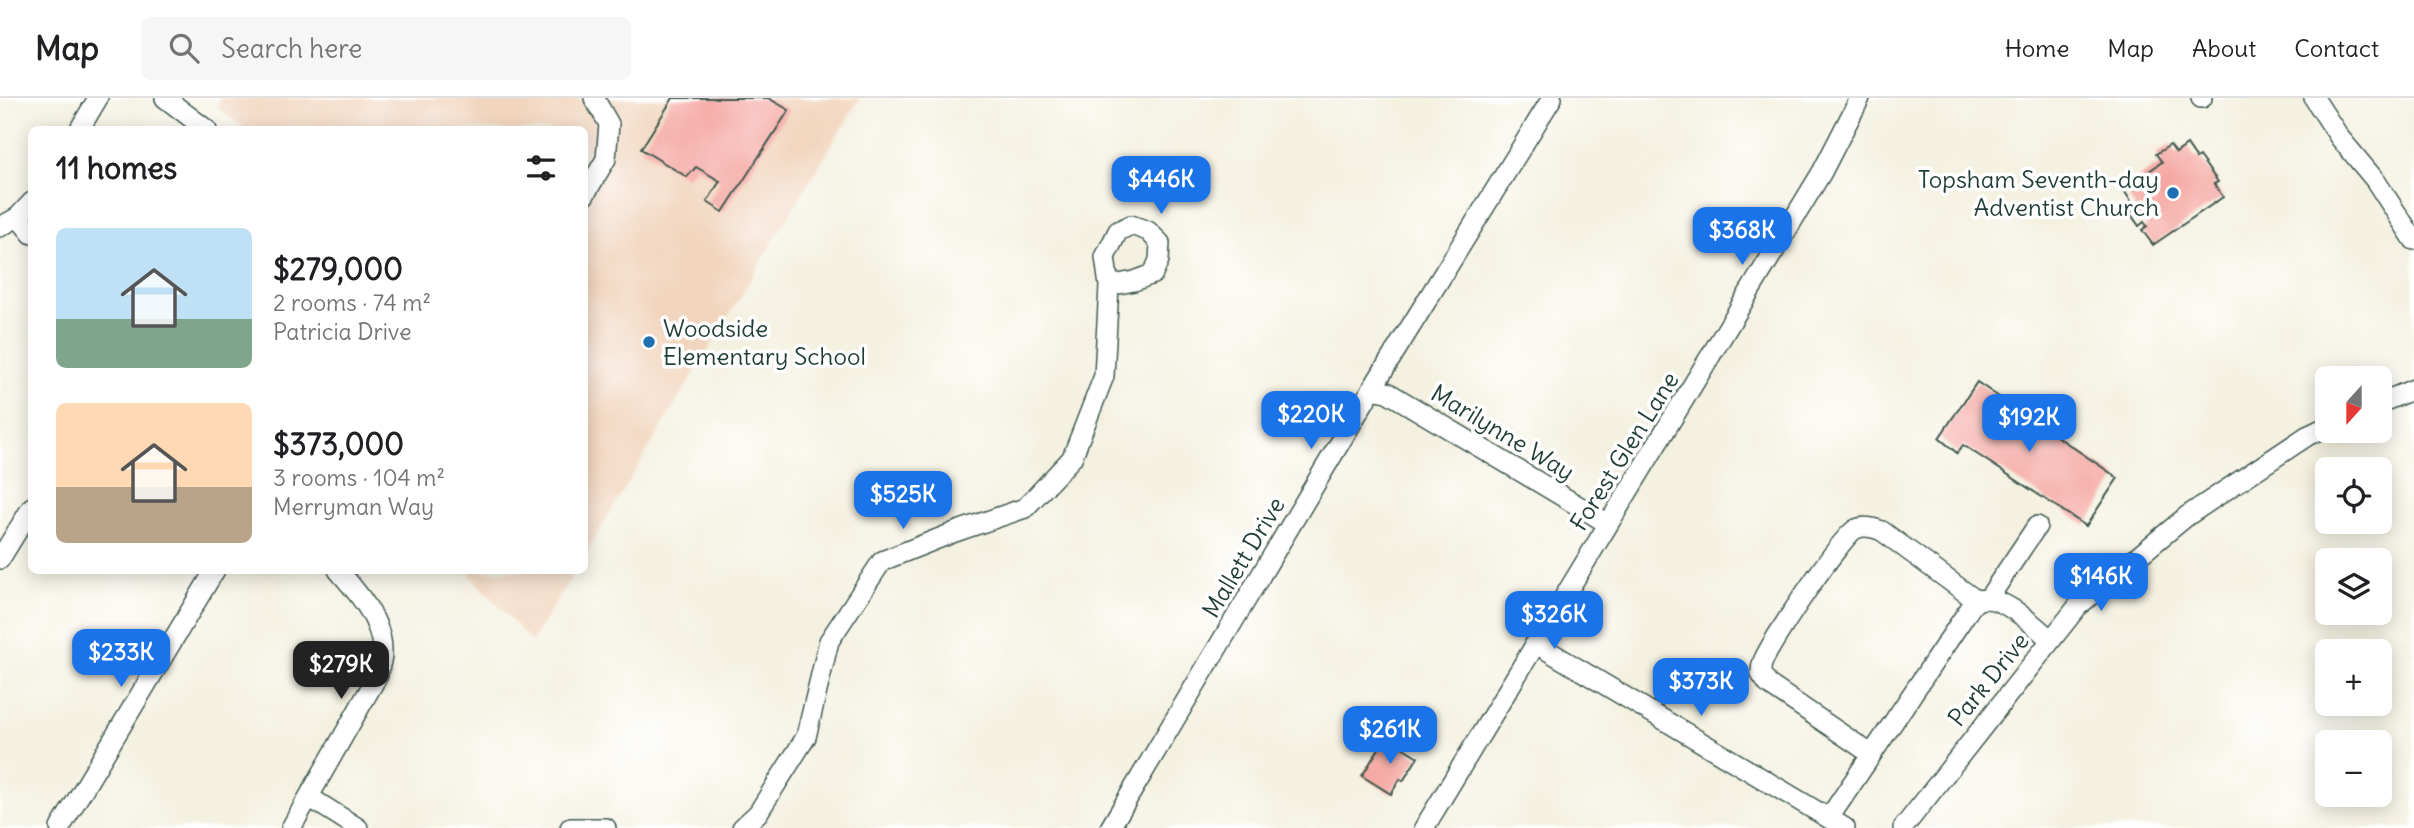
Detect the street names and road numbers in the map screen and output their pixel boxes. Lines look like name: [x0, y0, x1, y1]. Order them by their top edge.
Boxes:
street label: Forest Glen Lane: [1563, 366, 1685, 536]
street label: Marilynne Way: [1426, 377, 1580, 487]
street label: Mallett Drive: [1195, 491, 1291, 623]
street label: Park Drive: [1941, 626, 2035, 732]

